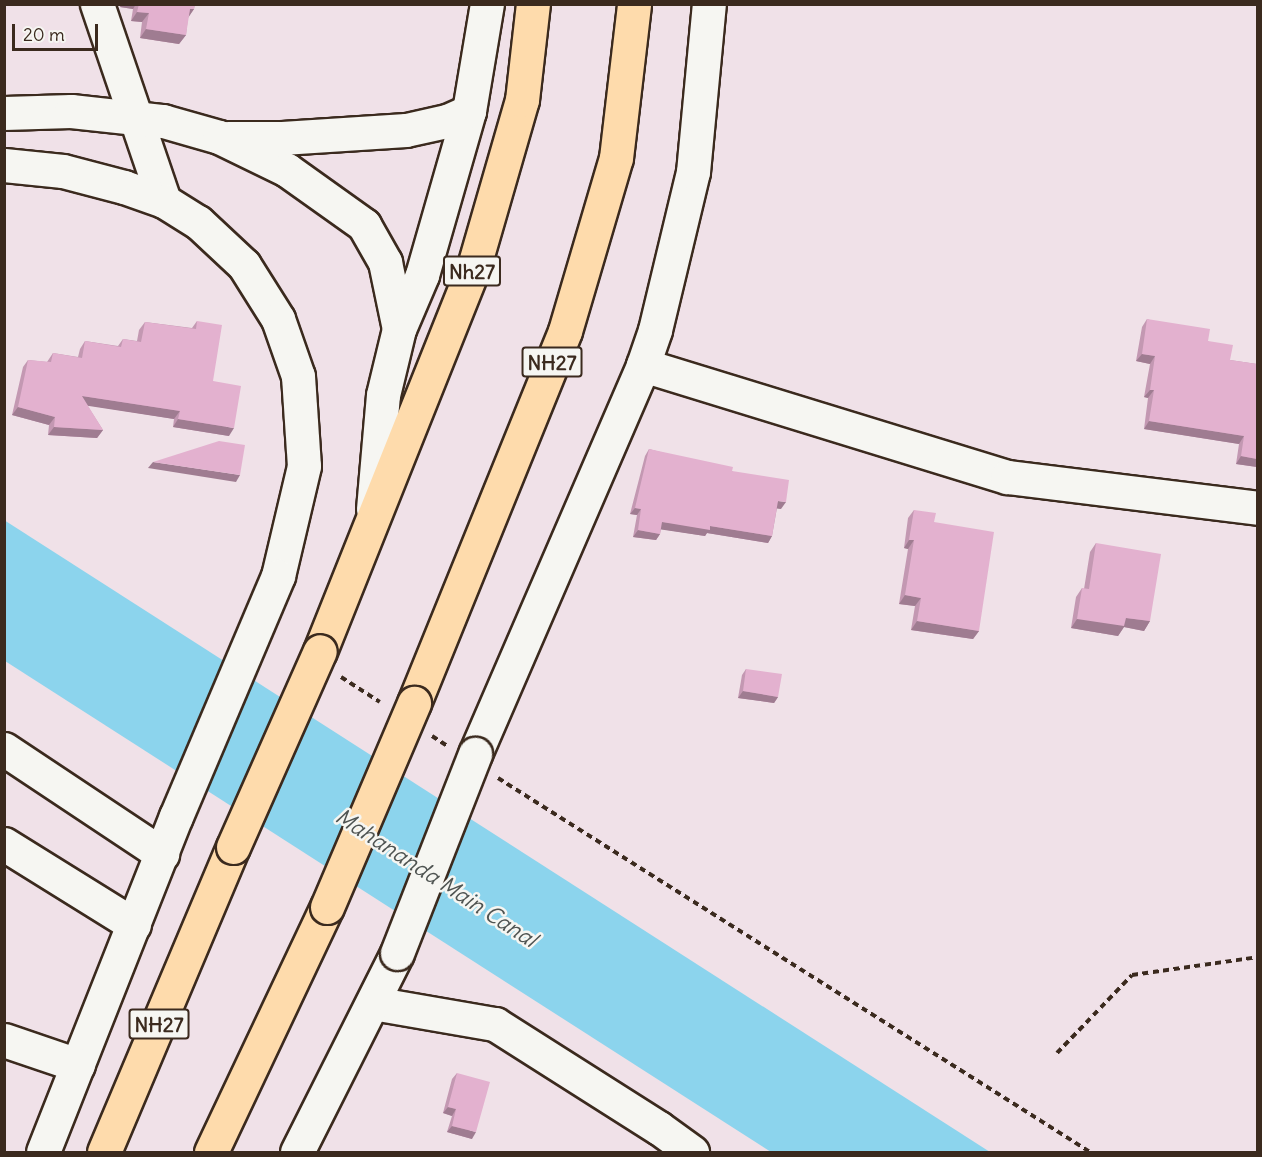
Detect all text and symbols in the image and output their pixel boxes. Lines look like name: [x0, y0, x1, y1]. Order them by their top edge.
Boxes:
scale bar: [15, 12, 100, 50]
text: 20 m: [23, 23, 65, 46]
road number: Nh27: [442, 254, 502, 288]
road number: NH27: [520, 345, 584, 379]
water label: Mahananda Main Canal: [330, 803, 542, 953]
road number: NH27: [128, 1007, 190, 1041]

